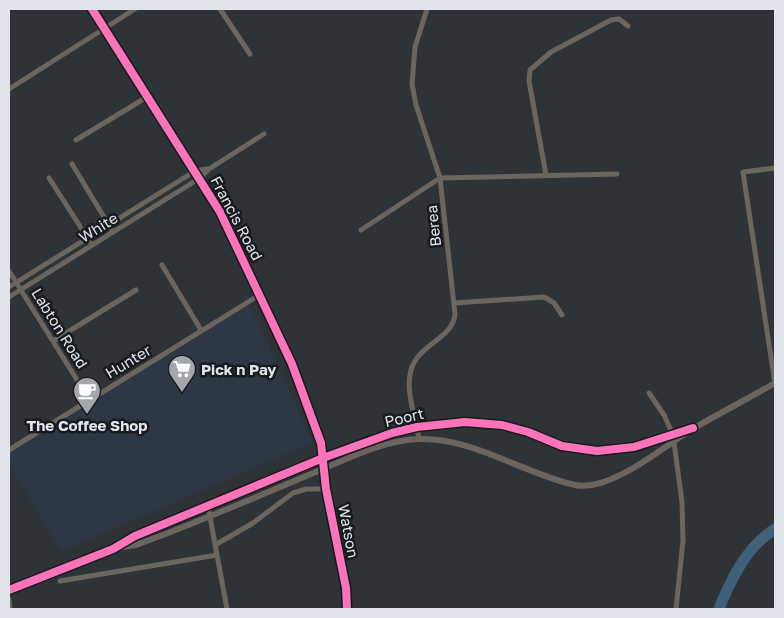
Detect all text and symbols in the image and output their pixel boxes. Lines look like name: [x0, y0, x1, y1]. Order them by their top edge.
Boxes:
street label: Francis Road: [207, 173, 267, 263]
street label: Berea: [422, 204, 444, 248]
street label: White: [75, 208, 121, 246]
street label: Labton Road: [28, 285, 92, 371]
street label: Hunter: [102, 340, 154, 382]
supermarket icon: Pick n Pay: [167, 354, 197, 393]
place label: Pick n Pay: [201, 360, 276, 378]
cafe icon: The Coffee Shop: [72, 376, 102, 415]
street label: Poort: [383, 404, 425, 430]
place label: The Coffee Shop: [27, 416, 147, 434]
street label: Watson: [335, 503, 363, 559]

